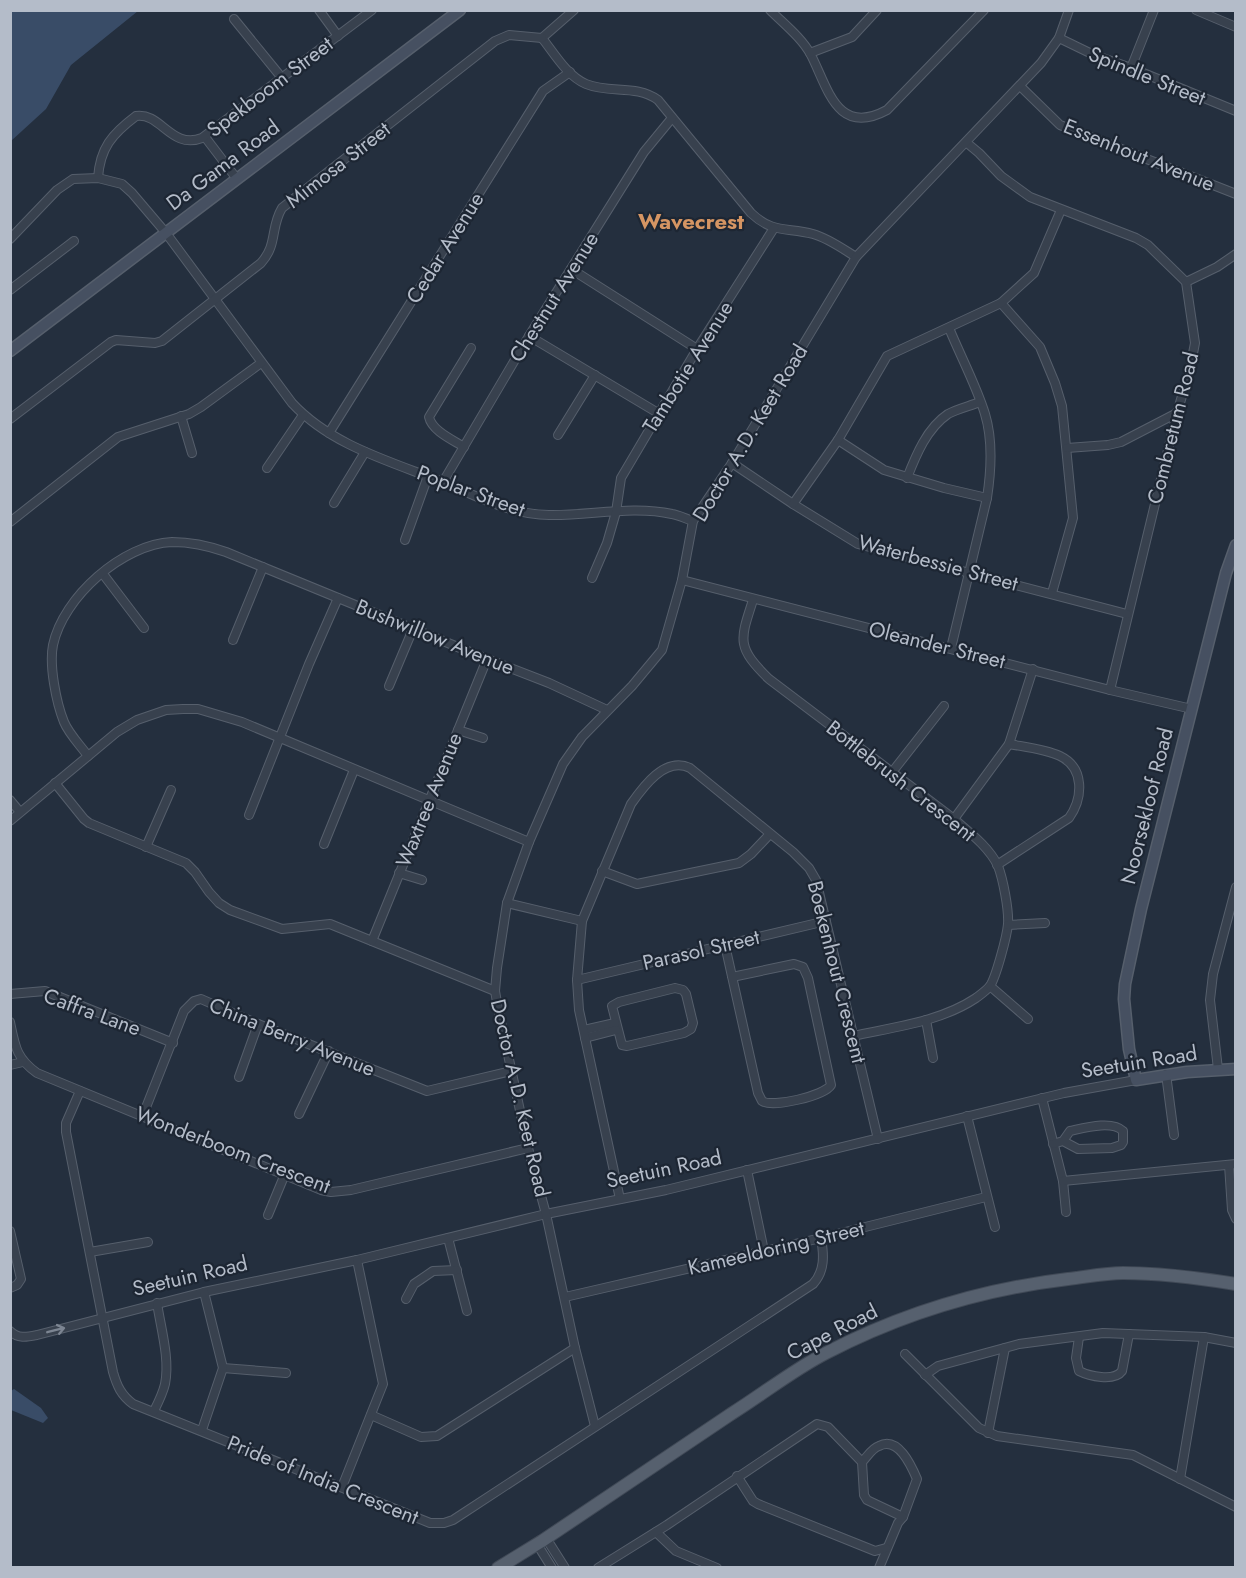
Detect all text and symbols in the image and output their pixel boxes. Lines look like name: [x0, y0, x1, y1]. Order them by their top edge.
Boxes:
street label: Spekboom Street: [201, 30, 339, 144]
street label: Spindle Street: [1084, 39, 1210, 113]
street label: Essenhout Avenue: [1059, 111, 1219, 199]
street label: Da Gama Road: [160, 112, 286, 218]
street label: Mimosa Street: [279, 115, 397, 215]
street label: Cedar Avenue: [399, 186, 491, 309]
district label: Wavecrest: [638, 205, 744, 237]
street label: Chestnut Avenue: [502, 226, 606, 368]
street label: Tambotie Avenue: [635, 295, 741, 439]
street label: Doctor A.D. Keet Road: [685, 339, 815, 527]
street label: Combretum Road: [1140, 349, 1206, 507]
street label: Poplar Street: [413, 458, 529, 524]
street label: Waterbessie Street: [855, 527, 1021, 599]
street label: Bushwillow Avenue: [351, 591, 519, 683]
street label: Oleander Street: [866, 614, 1008, 676]
street label: Bottlebrush Crescent: [820, 713, 982, 849]
street label: Noorsekloof Road: [1113, 725, 1181, 887]
street label: Waxtree Avenue: [388, 728, 470, 872]
street label: Boekenhout Crescent: [800, 878, 874, 1066]
street label: Parasol Street: [639, 922, 763, 978]
street label: Caffra Lane: [39, 981, 145, 1044]
street label: China Berry Avenue: [204, 990, 380, 1084]
street label: Doctor A.D. Keet Road: [483, 996, 557, 1200]
street label: Seetuin Road: [1079, 1038, 1199, 1086]
street label: Wonderboom Crescent: [131, 1099, 335, 1201]
street label: Seetuin Road: [604, 1142, 724, 1196]
street label: Kameeldoring Street: [685, 1213, 867, 1283]
street label: Seetuin Road: [129, 1248, 251, 1304]
street label: Cape Road: [781, 1296, 883, 1368]
one-way arrow: [46, 1324, 65, 1336]
street label: Pride of India Crescent: [223, 1428, 423, 1532]

